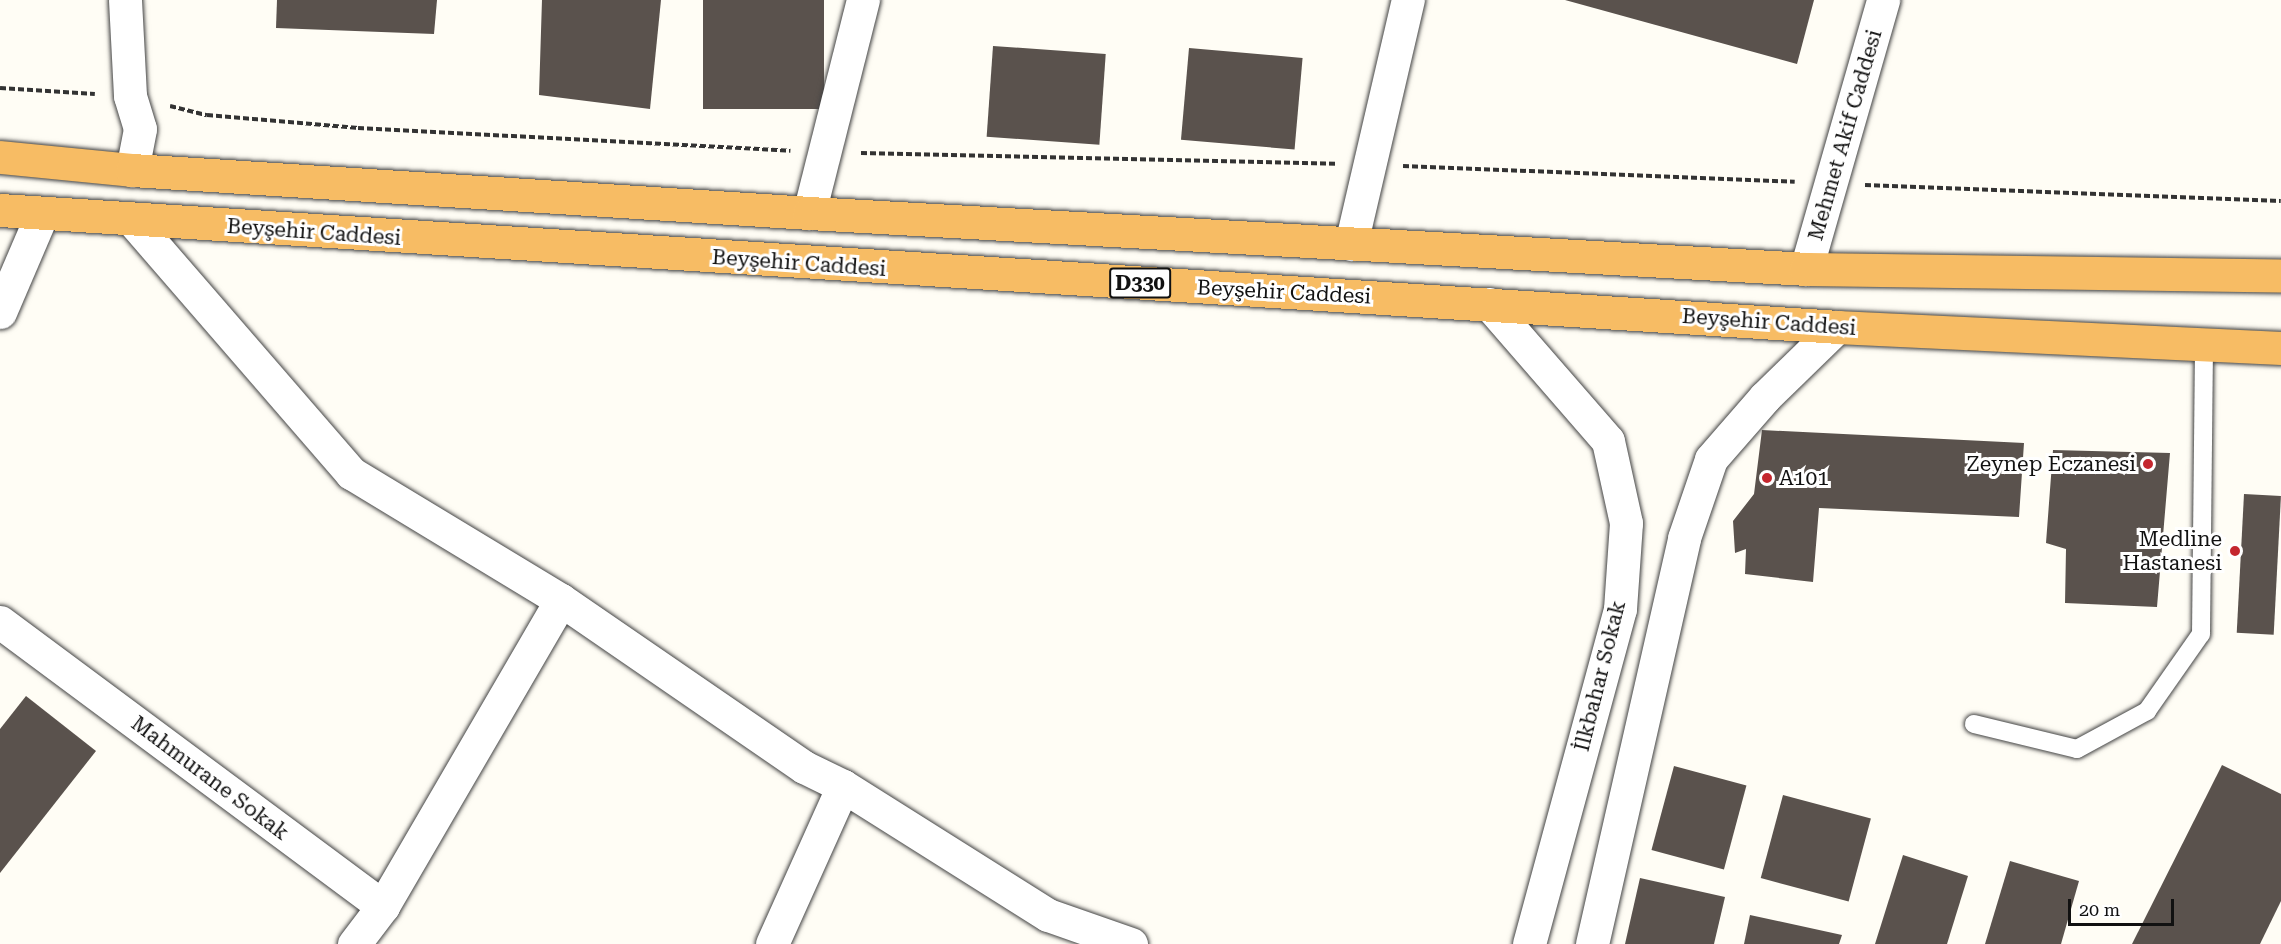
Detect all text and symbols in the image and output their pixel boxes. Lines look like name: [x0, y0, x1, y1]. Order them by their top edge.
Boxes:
street label: Mehmet Akif Caddesi: [1803, 27, 1887, 243]
street label: Beyşehir Caddesi: [226, 213, 402, 251]
street label: Beyşehir Caddesi: [711, 244, 887, 282]
road number: D330: [1108, 266, 1172, 300]
street label: Beyşehir Caddesi: [1196, 275, 1372, 309]
street label: Beyşehir Caddesi: [1681, 303, 1857, 341]
place label: Zeynep Eczanesi: [1967, 451, 2136, 477]
marker: Zeynep Eczanesi: [2141, 457, 2155, 471]
place label: A101: [1779, 465, 1829, 491]
marker: A101: [1760, 471, 1774, 485]
place label: Medline Hastanesi: [2123, 526, 2222, 576]
marker: Medline Hastanesi: [2226, 542, 2244, 560]
street label: İlkbahar Sokak: [1569, 598, 1631, 754]
street label: Mahmurane Sokak: [126, 711, 294, 845]
scale bar: [2071, 887, 2178, 925]
text: 20 m: [2079, 899, 2120, 920]

